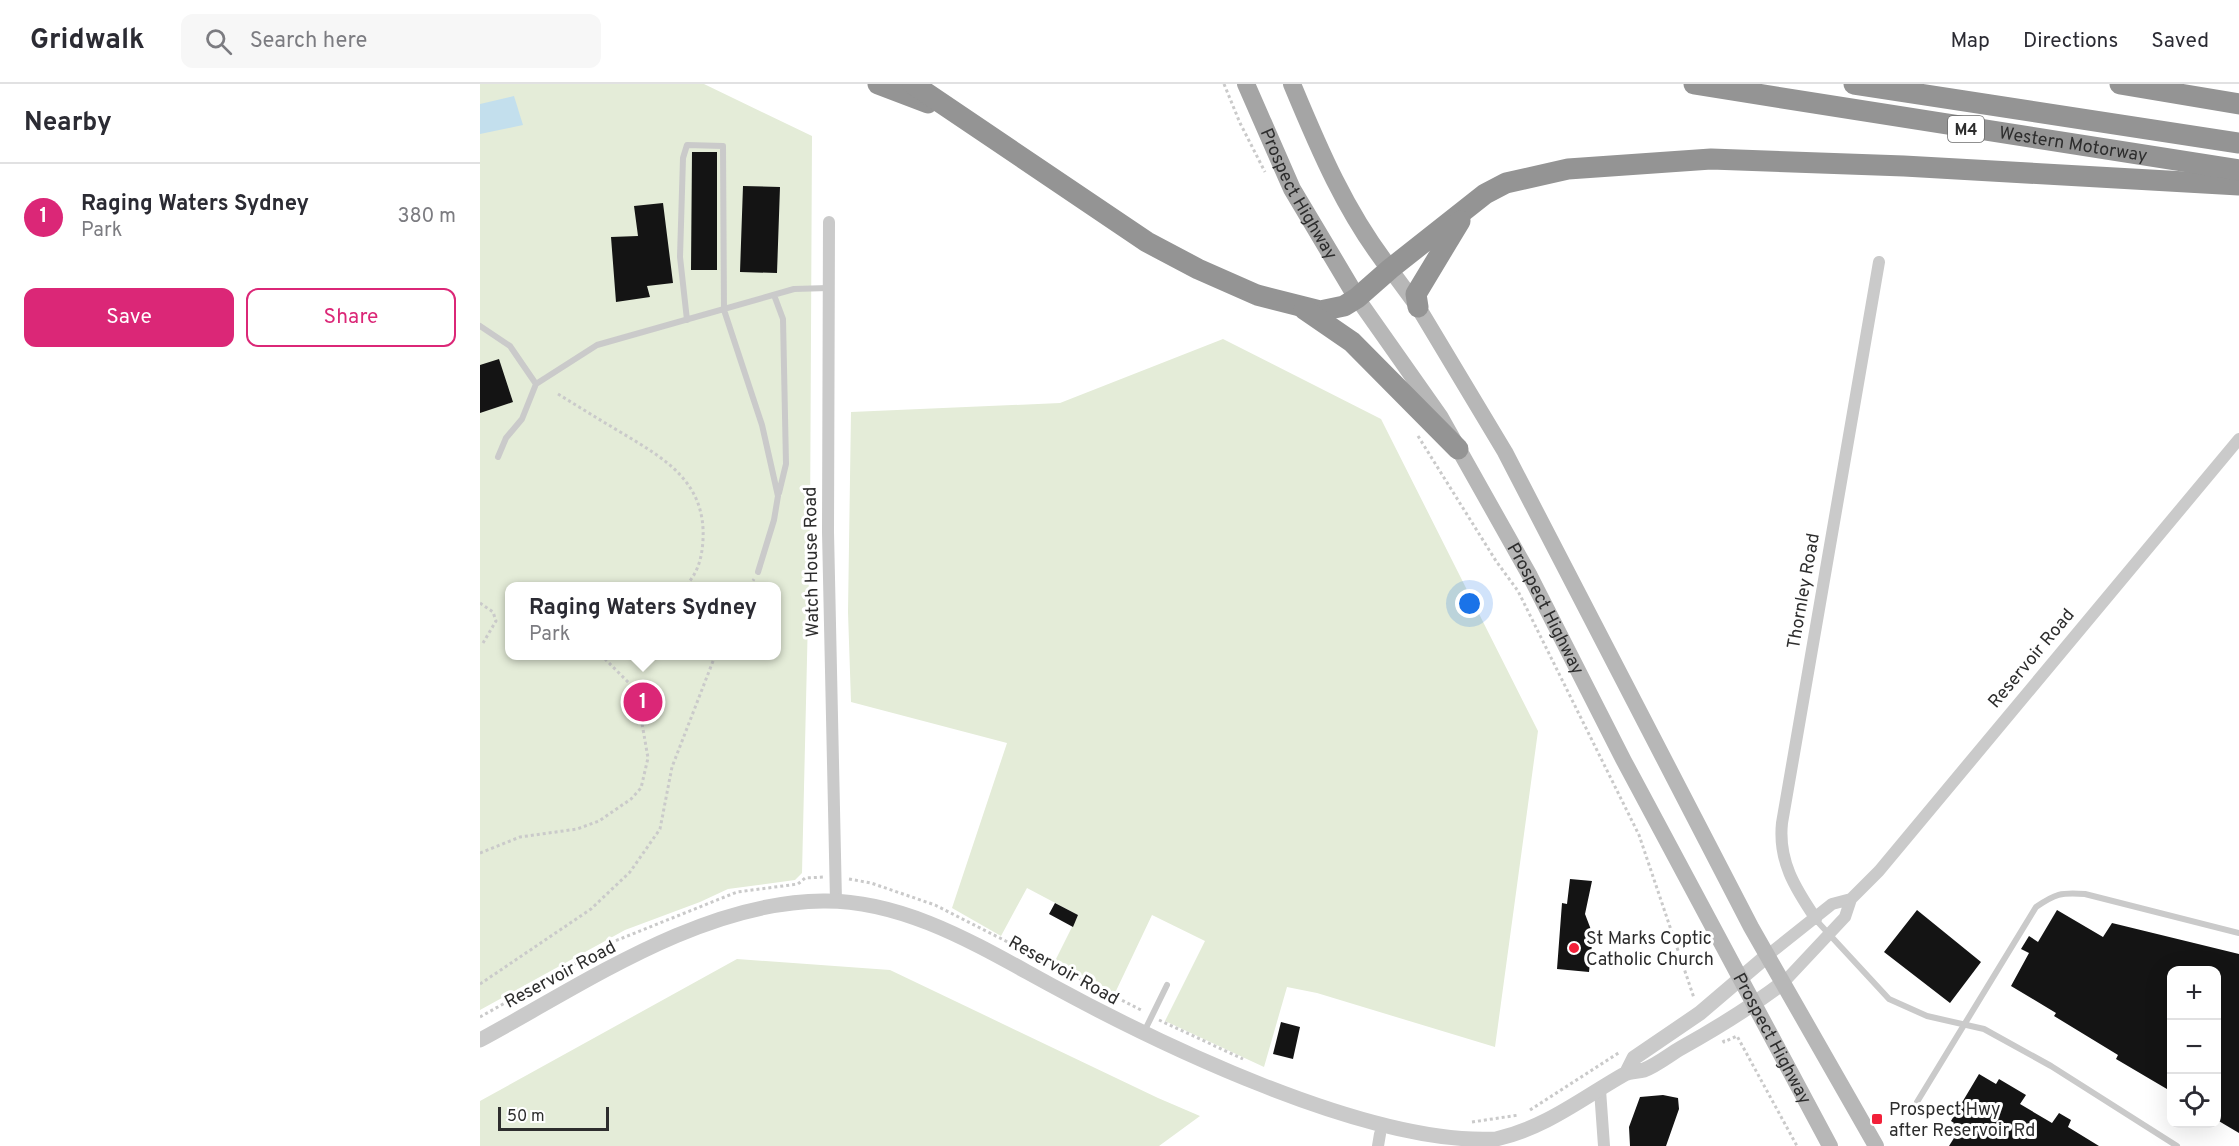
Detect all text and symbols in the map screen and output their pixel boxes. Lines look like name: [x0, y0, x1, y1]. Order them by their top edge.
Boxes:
search box: [181, 14, 601, 68]
text: Gridwalk: [30, 23, 145, 59]
icon: search: [202, 25, 235, 58]
text: Search here: [250, 28, 367, 55]
text: Map: [1950, 28, 1990, 55]
text: Directions: [2023, 28, 2118, 55]
text: Saved: [2151, 28, 2209, 55]
text: Nearby: [24, 107, 112, 140]
road number: M4: [1948, 116, 1984, 142]
street label: Western Motorway: [1997, 122, 2149, 168]
street label: Prospect Highway: [1254, 125, 1342, 264]
text: Raging Waters Sydney: [81, 191, 309, 218]
text: 1: [40, 204, 48, 230]
text: 380 m: [397, 204, 456, 230]
text: Park: [81, 218, 122, 244]
button: Save: [24, 288, 234, 347]
button: Share: [246, 288, 456, 347]
street label: Watch House Road: [800, 487, 825, 637]
street label: Thornley Road: [1783, 531, 1826, 651]
street label: Prospect Highway: [1501, 539, 1588, 679]
popup: [505, 582, 781, 660]
your location: [1455, 589, 1484, 618]
text: Raging Waters Sydney: [529, 595, 757, 622]
street label: Reservoir Road: [1984, 604, 2080, 713]
text: Park: [529, 622, 570, 648]
pin: 1: [624, 680, 662, 724]
place label: St Marks Coptic Catholic Church: [1586, 928, 1714, 972]
street label: Reservoir Road: [1004, 931, 1123, 1011]
street label: Reservoir Road: [501, 936, 620, 1014]
marker: St Marks Coptic Catholic Church: [1567, 941, 1581, 955]
map controls: [2167, 966, 2221, 1128]
button: +: [2167, 966, 2221, 1020]
street label: Prospect Highway: [1727, 970, 1816, 1109]
button: −: [2167, 1020, 2221, 1074]
button: locate: [2167, 1074, 2221, 1128]
place label: Prospect Hwy after Reservoir Rd: [1889, 1099, 2035, 1143]
scale bar: [498, 1104, 609, 1132]
text: 50 m: [507, 1107, 545, 1127]
marker: Prospect Hwy after Reservoir Rd: [1870, 1112, 1884, 1126]

